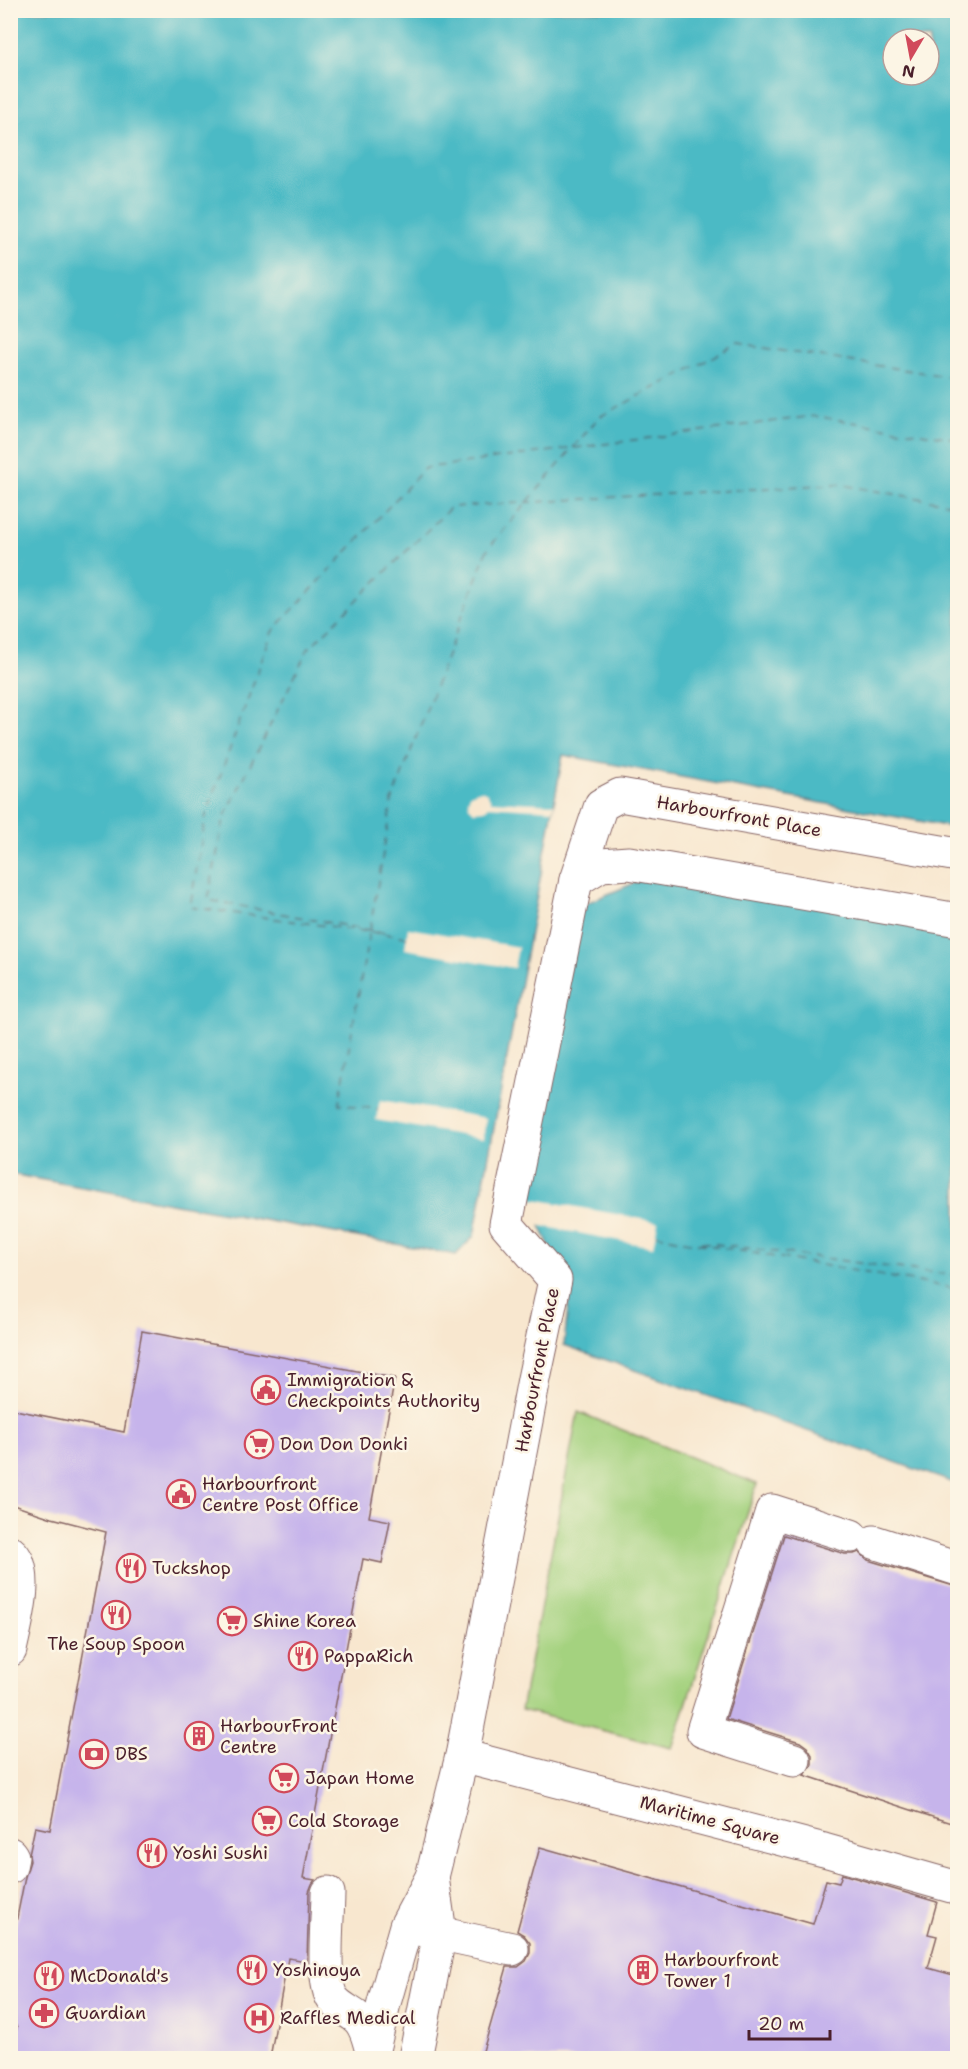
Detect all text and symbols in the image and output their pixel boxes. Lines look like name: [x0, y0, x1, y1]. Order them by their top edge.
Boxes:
north arrow: [881, 27, 941, 87]
text: N: [900, 60, 917, 83]
street label: Harbourfront Place: [655, 790, 823, 842]
street label: Harbourfront Place: [509, 1286, 565, 1454]
place label: Immigration & Checkpoints Authority: [287, 1368, 480, 1413]
public building icon: Immigration & Checkpoints Authority: [250, 1374, 282, 1406]
supermarket icon: Don Don Donki: [243, 1428, 275, 1460]
place label: Don Don Donki: [280, 1432, 408, 1456]
place label: Harbourfront Centre Post Office: [202, 1472, 359, 1517]
public building icon: Harbourfront Centre Post Office: [165, 1478, 197, 1510]
restaurant icon: Tuckshop: [115, 1552, 147, 1584]
place label: Tuckshop: [152, 1556, 231, 1580]
restaurant icon: The Soup Spoon: [100, 1599, 132, 1631]
supermarket icon: Shine Korea: [216, 1605, 248, 1637]
place label: Shine Korea: [253, 1609, 356, 1633]
place label: The Soup Spoon: [47, 1632, 185, 1656]
restaurant icon: PappaRich: [287, 1640, 319, 1672]
place label: PappaRich: [324, 1644, 413, 1668]
place label: HarbourFront Centre: [220, 1714, 338, 1759]
building icon: HarbourFront Centre: [183, 1720, 215, 1752]
bank icon: DBS: [78, 1738, 110, 1770]
place label: DBS: [115, 1742, 148, 1766]
supermarket icon: Japan Home: [268, 1762, 300, 1794]
place label: Japan Home: [305, 1766, 415, 1790]
street label: Maritime Square: [637, 1790, 783, 1850]
supermarket icon: Cold Storage: [251, 1805, 283, 1837]
place label: Cold Storage: [288, 1809, 399, 1833]
restaurant icon: Yoshi Sushi: [136, 1837, 168, 1869]
place label: Yoshi Sushi: [173, 1841, 268, 1865]
place label: Harbourfront Tower 1: [664, 1948, 779, 1993]
restaurant icon: Yoshinoya: [236, 1954, 268, 1986]
building icon: Harbourfront Tower 1: [627, 1954, 659, 1986]
place label: Yoshinoya: [273, 1958, 360, 1982]
restaurant icon: McDonald's: [33, 1960, 65, 1992]
place label: McDonald's: [70, 1964, 169, 1988]
pharmacy icon: Guardian: [28, 1997, 60, 2029]
place label: Guardian: [65, 2001, 146, 2025]
hospital icon: Raffles Medical: [243, 2002, 275, 2034]
scale bar: [749, 2003, 830, 2041]
place label: Raffles Medical: [280, 2006, 416, 2030]
text: 20 m: [758, 2012, 804, 2036]

